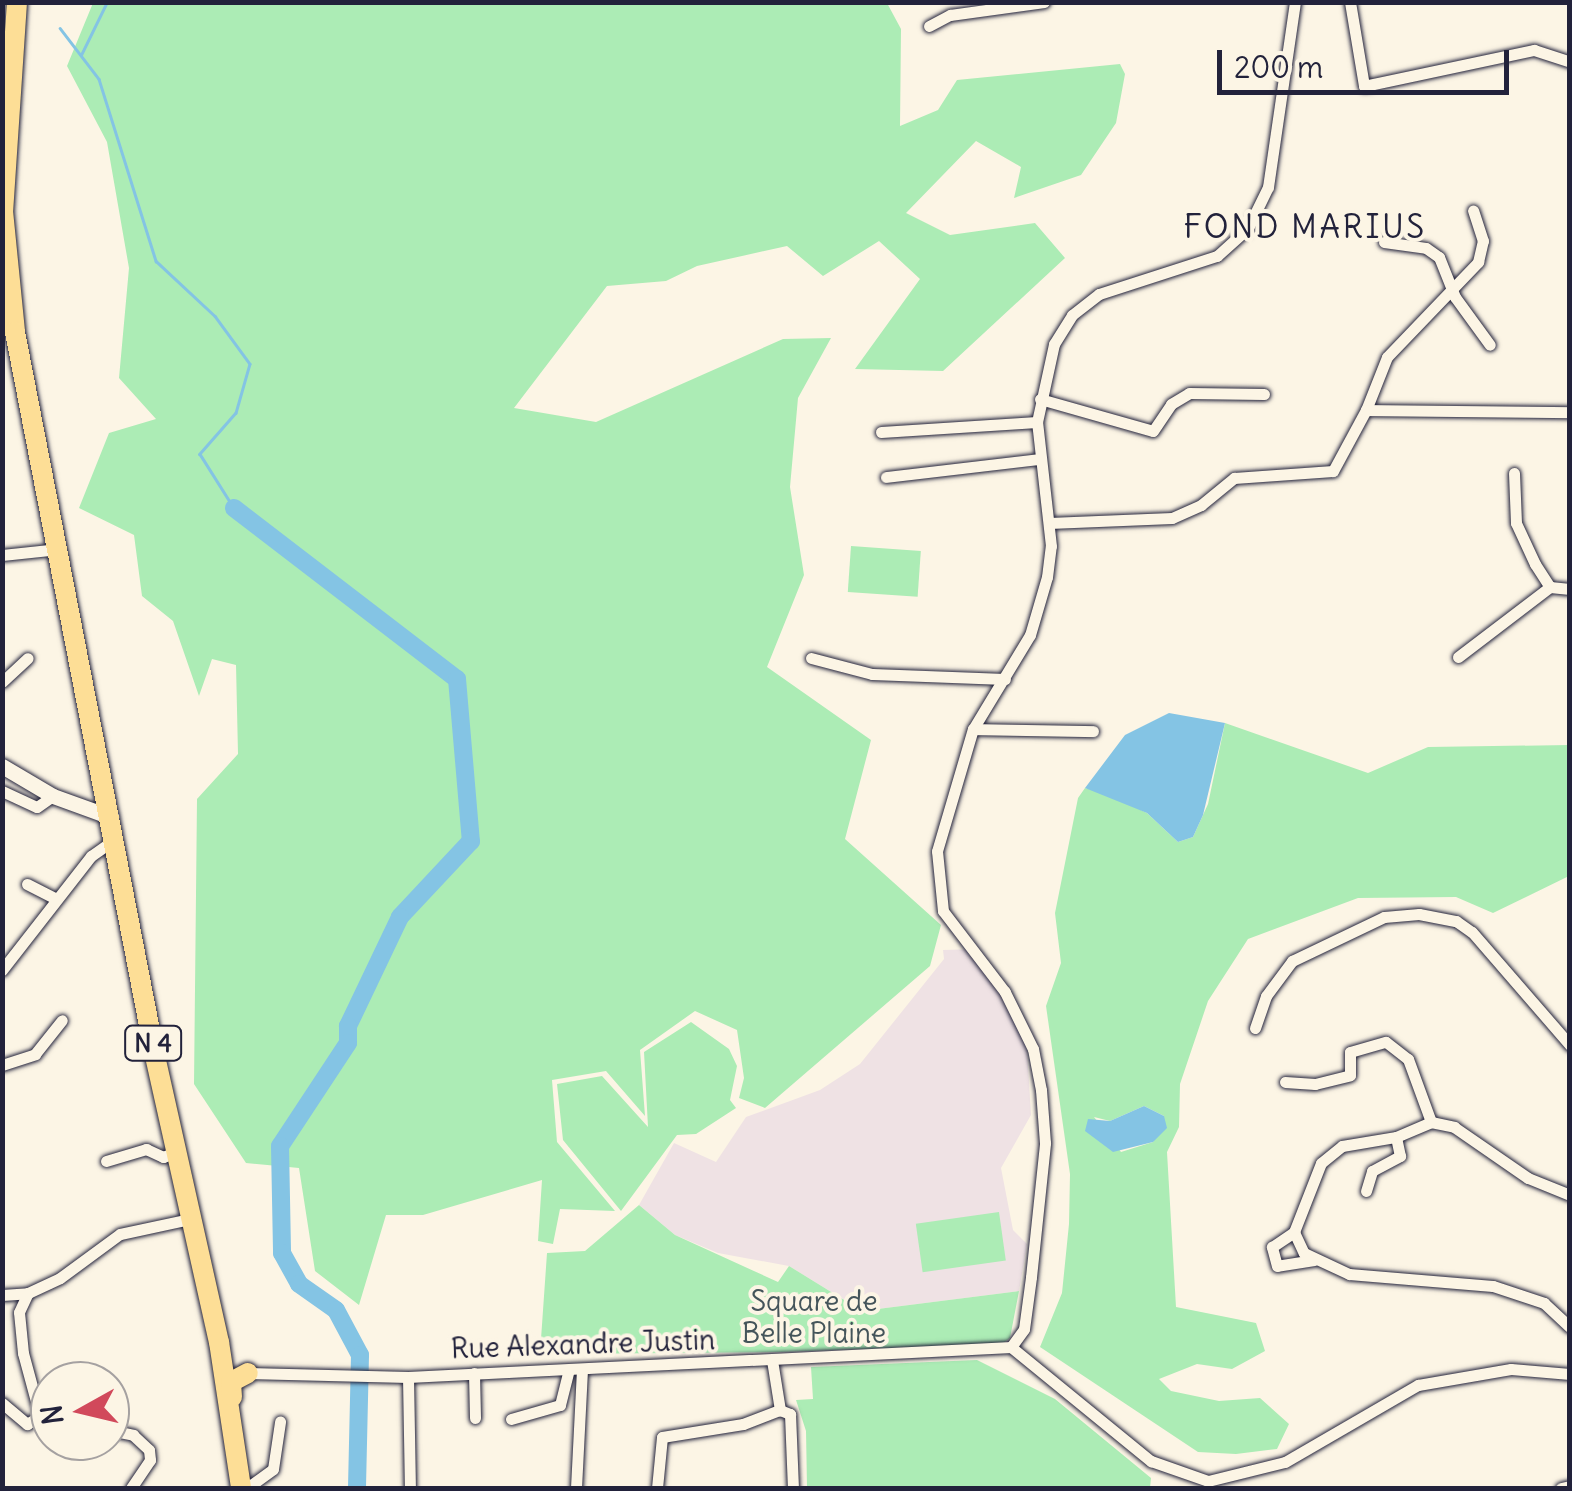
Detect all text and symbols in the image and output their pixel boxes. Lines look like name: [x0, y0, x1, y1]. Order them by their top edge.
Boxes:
scale bar: [1222, 30, 1514, 92]
text: 200 m: [1234, 48, 1323, 86]
district label: FOND MARIUS: [1183, 208, 1427, 246]
road number: N 4: [123, 1023, 183, 1063]
park label: Square de Belle Plaine: [742, 1284, 886, 1350]
street label: Rue Alexandre Justin: [450, 1323, 716, 1365]
north arrow: [30, 1361, 130, 1461]
text: N: [33, 1403, 71, 1427]

